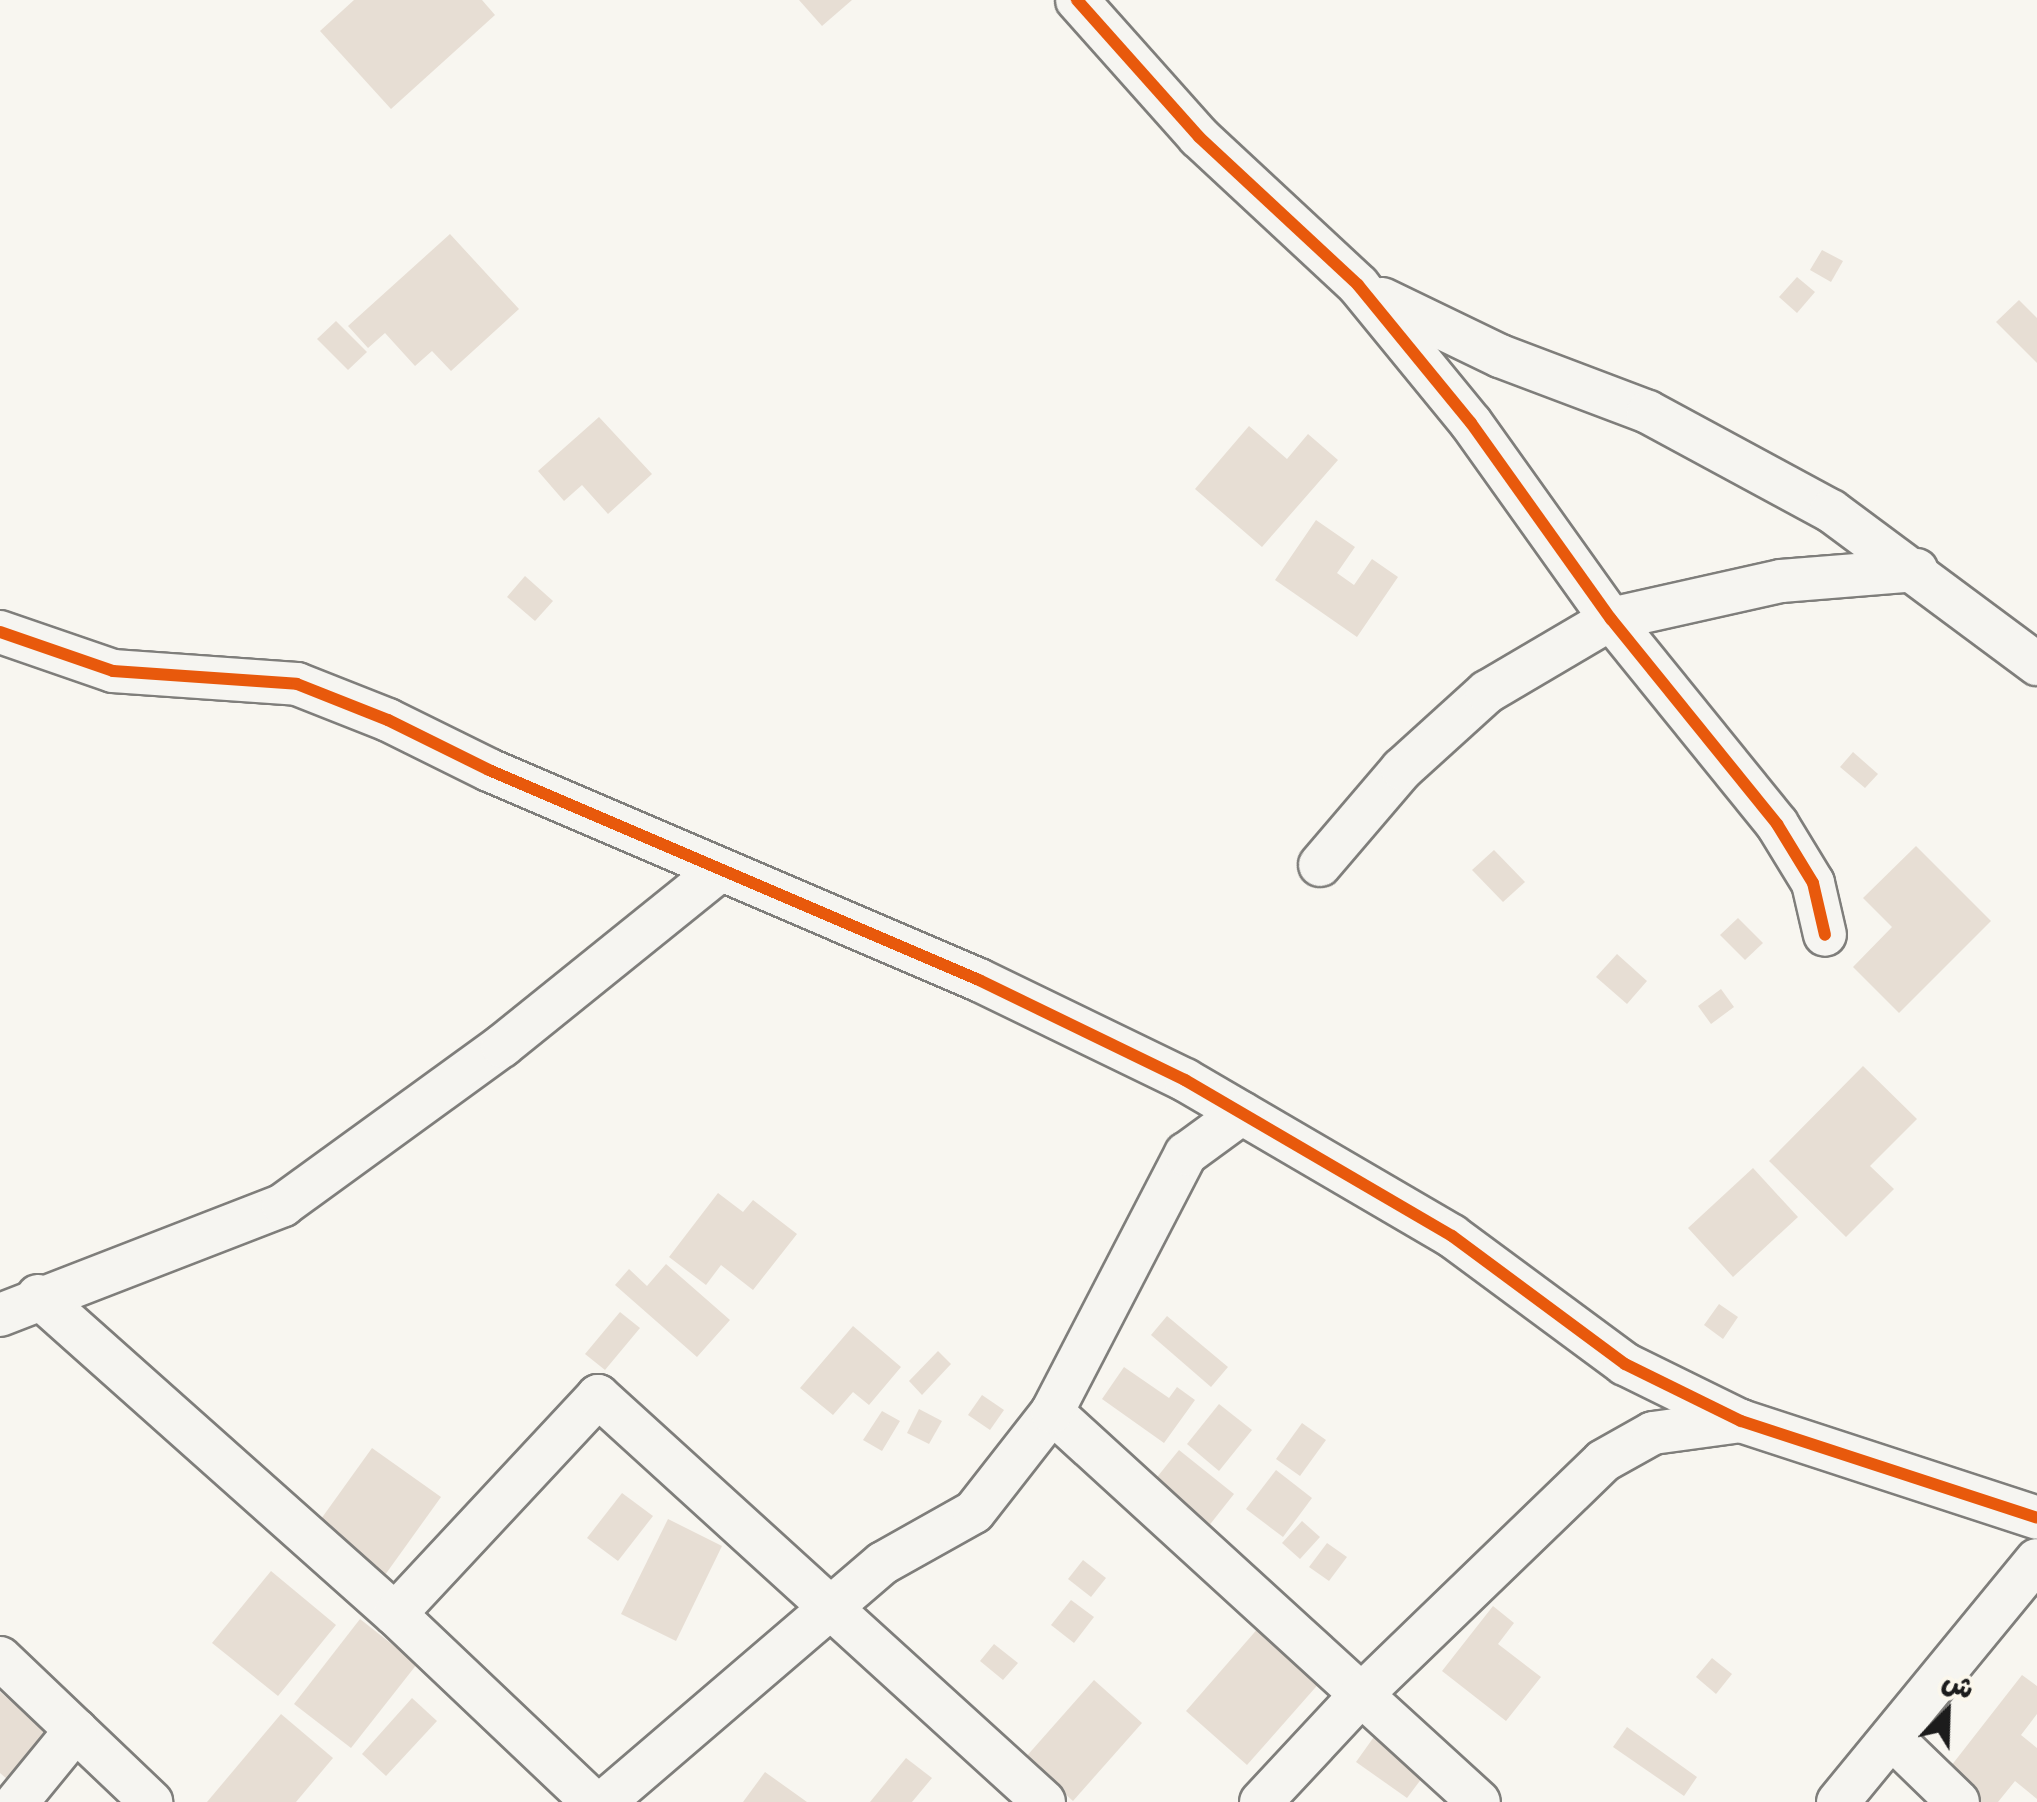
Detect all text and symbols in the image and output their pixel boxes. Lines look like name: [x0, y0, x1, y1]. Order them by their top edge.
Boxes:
text: ش: [1937, 1661, 1980, 1708]
north arrow: [1897, 1662, 1997, 1762]

